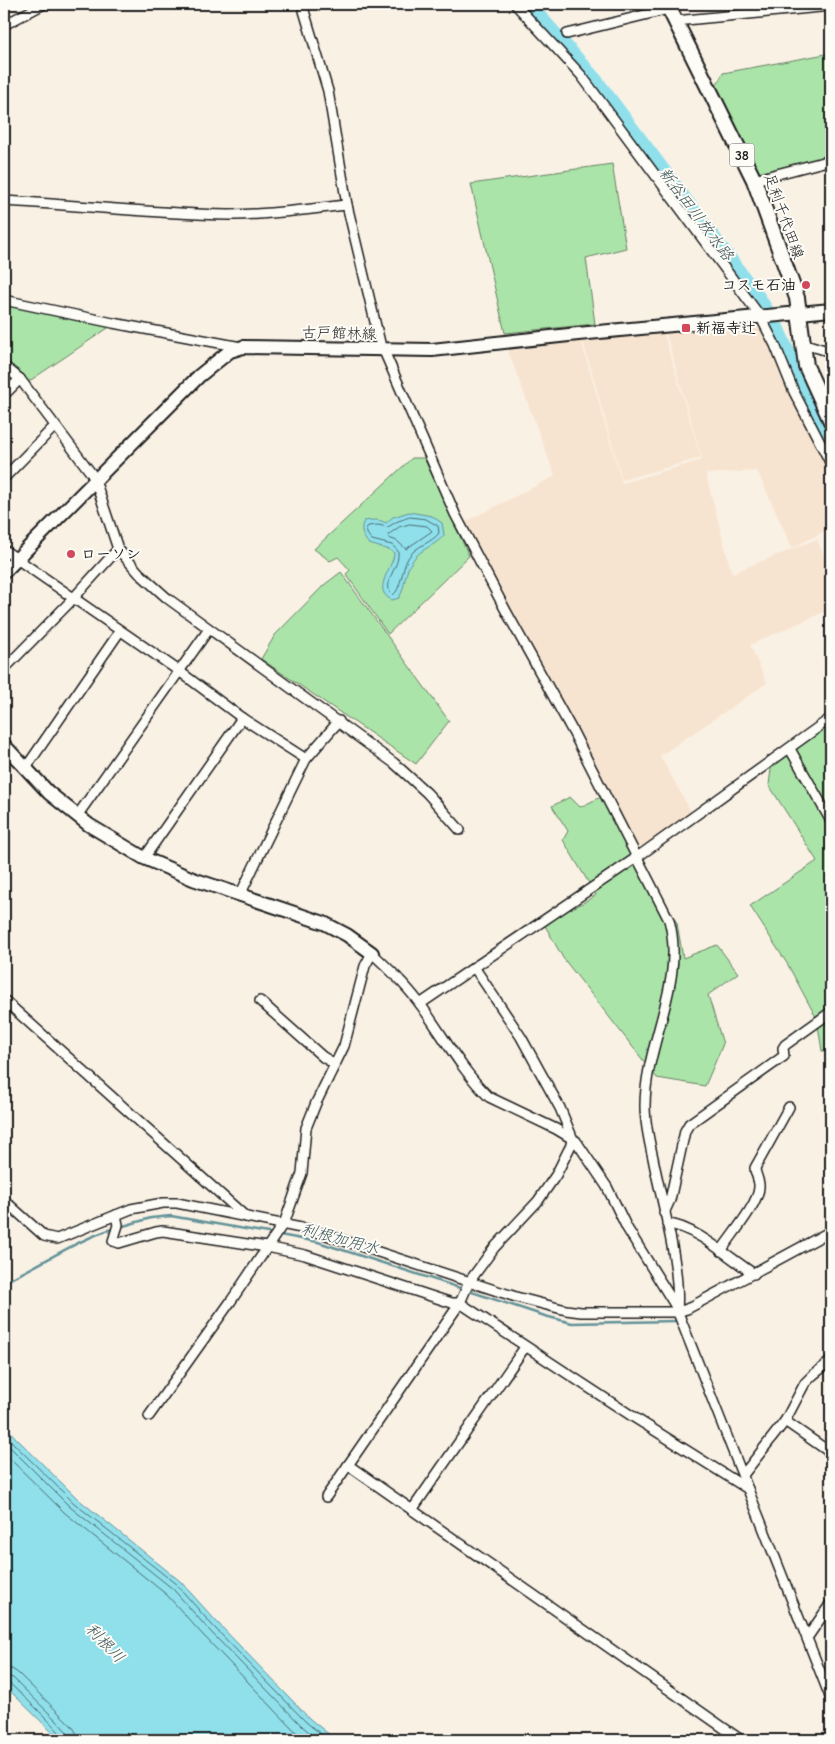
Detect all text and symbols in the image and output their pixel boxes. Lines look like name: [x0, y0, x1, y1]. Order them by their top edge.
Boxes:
road number: 38: [730, 144, 754, 166]
water label: 新谷田川放水路: [655, 164, 737, 265]
street label: 足利千代田線: [760, 171, 808, 261]
place label: コスモ石油: [722, 276, 796, 294]
marker: コスモ石油: [800, 279, 812, 291]
place label: 新福寺辻: [696, 319, 756, 337]
marker: 新福寺辻: [680, 322, 692, 334]
street label: 古戸館林線: [301, 323, 377, 343]
place label: ローソン: [81, 545, 141, 563]
marker: ローソン: [65, 548, 77, 560]
water label: 利根加用水: [299, 1220, 381, 1258]
water label: 利根川: [82, 1619, 128, 1667]

